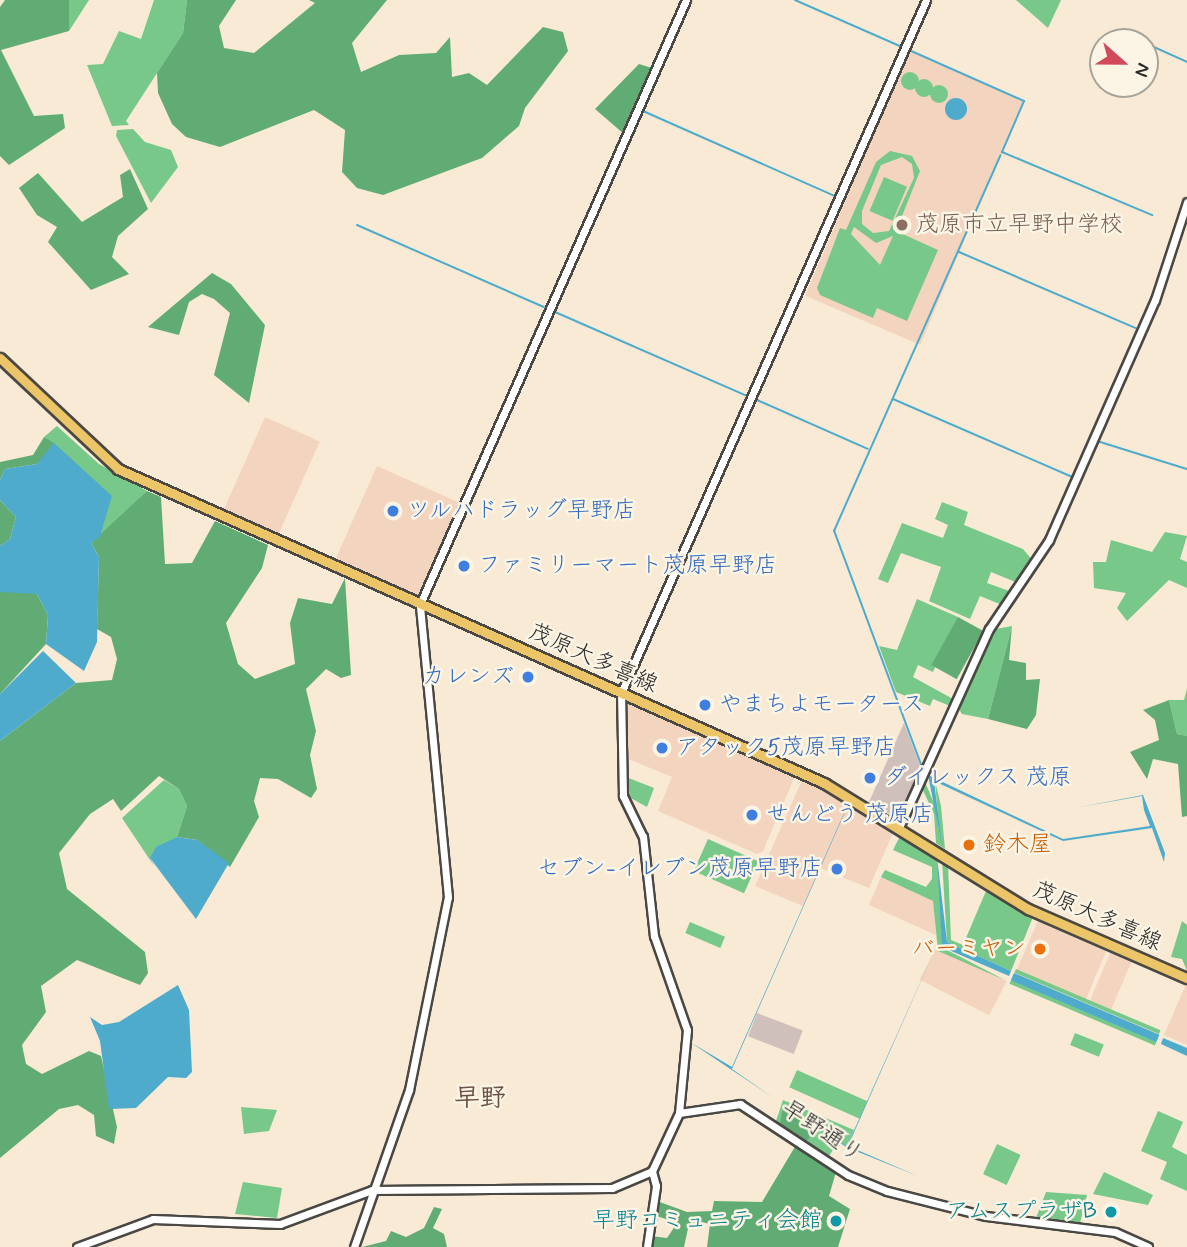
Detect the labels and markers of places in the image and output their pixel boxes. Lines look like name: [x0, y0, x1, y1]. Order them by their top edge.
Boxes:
place label: 茂原市立早野中学校: [916, 211, 1123, 239]
marker: 茂原市立早野中学校: [894, 217, 910, 233]
place label: ツルハドラッグ早野店: [407, 497, 637, 525]
marker: ツルハドラッグ早野店: [385, 503, 401, 519]
place label: ファミリーマート茂原早野店: [478, 552, 777, 580]
marker: ファミリーマート茂原早野店: [456, 558, 472, 574]
place label: カレンズ: [422, 663, 514, 691]
marker: カレンズ: [520, 669, 536, 685]
place label: やまちよモータース: [719, 691, 926, 719]
marker: やまちよモータース: [697, 697, 713, 713]
place label: アタック5茂原早野店: [676, 734, 897, 762]
marker: アタック5茂原早野店: [654, 740, 670, 756]
place label: ダイレックス 茂原: [884, 764, 1074, 792]
marker: ダイレックス 茂原: [862, 770, 878, 786]
place label: せんどう 茂原店: [766, 801, 933, 829]
marker: せんどう 茂原店: [744, 807, 760, 823]
place label: 鈴木屋: [983, 831, 1052, 859]
marker: 鈴木屋: [961, 837, 977, 853]
place label: セブン-イレブン茂原早野店: [537, 855, 823, 883]
marker: セブン-イレブン茂原早野店: [829, 861, 845, 877]
place label: バーミヤン: [911, 935, 1026, 963]
marker: バーミヤン: [1032, 941, 1048, 957]
place label: アムスプラザB: [944, 1198, 1097, 1226]
marker: アムスプラザB: [1103, 1204, 1119, 1220]
place label: 早野コミュニティ会館: [592, 1207, 822, 1235]
marker: 早野コミュニティ会館: [828, 1213, 844, 1229]

